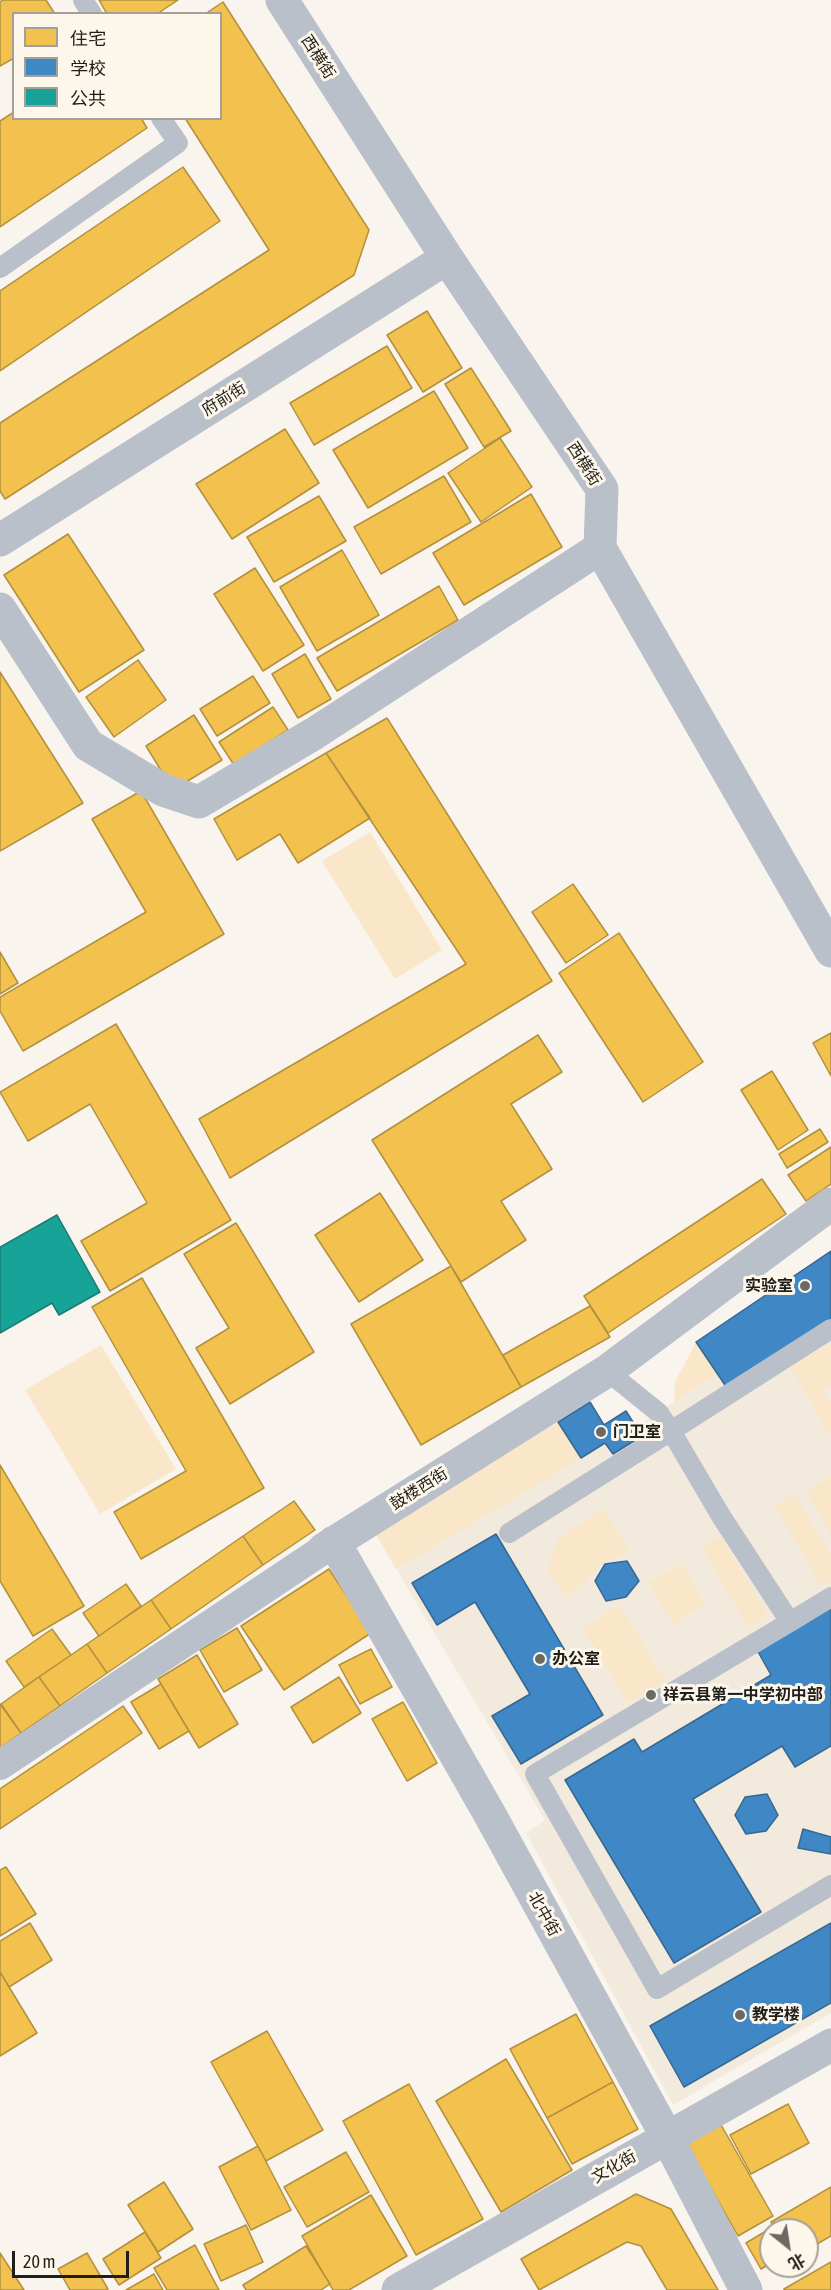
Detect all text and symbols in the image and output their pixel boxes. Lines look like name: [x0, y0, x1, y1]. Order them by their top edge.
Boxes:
legend: [12, 12, 222, 120]
text: 住宅: [70, 28, 106, 49]
street label: 西横街: [297, 32, 339, 82]
text: 学校: [70, 58, 106, 79]
text: 公共: [70, 88, 106, 109]
street label: 府前街: [199, 378, 249, 420]
street label: 西横街: [563, 439, 605, 489]
place label: 实验室: [745, 1276, 793, 1296]
marker: 实验室: [798, 1279, 812, 1293]
place label: 门卫室: [613, 1422, 661, 1442]
marker: 门卫室: [594, 1425, 608, 1439]
street label: 鼓楼西街: [387, 1464, 451, 1514]
place label: 办公室: [552, 1649, 600, 1669]
marker: 办公室: [533, 1652, 547, 1666]
place label: 祥云县第一中学初中部: [663, 1685, 823, 1705]
marker: 祥云县第一中学初中部: [644, 1688, 658, 1702]
street label: 北中街: [524, 1888, 564, 1940]
place label: 教学楼: [752, 2005, 800, 2025]
marker: 教学楼: [733, 2008, 747, 2022]
street label: 文化街: [588, 2147, 640, 2187]
north arrow: [759, 2218, 819, 2278]
scale bar: [15, 2239, 132, 2277]
text: 北: [786, 2250, 808, 2274]
text: 20 m: [23, 2251, 55, 2272]

